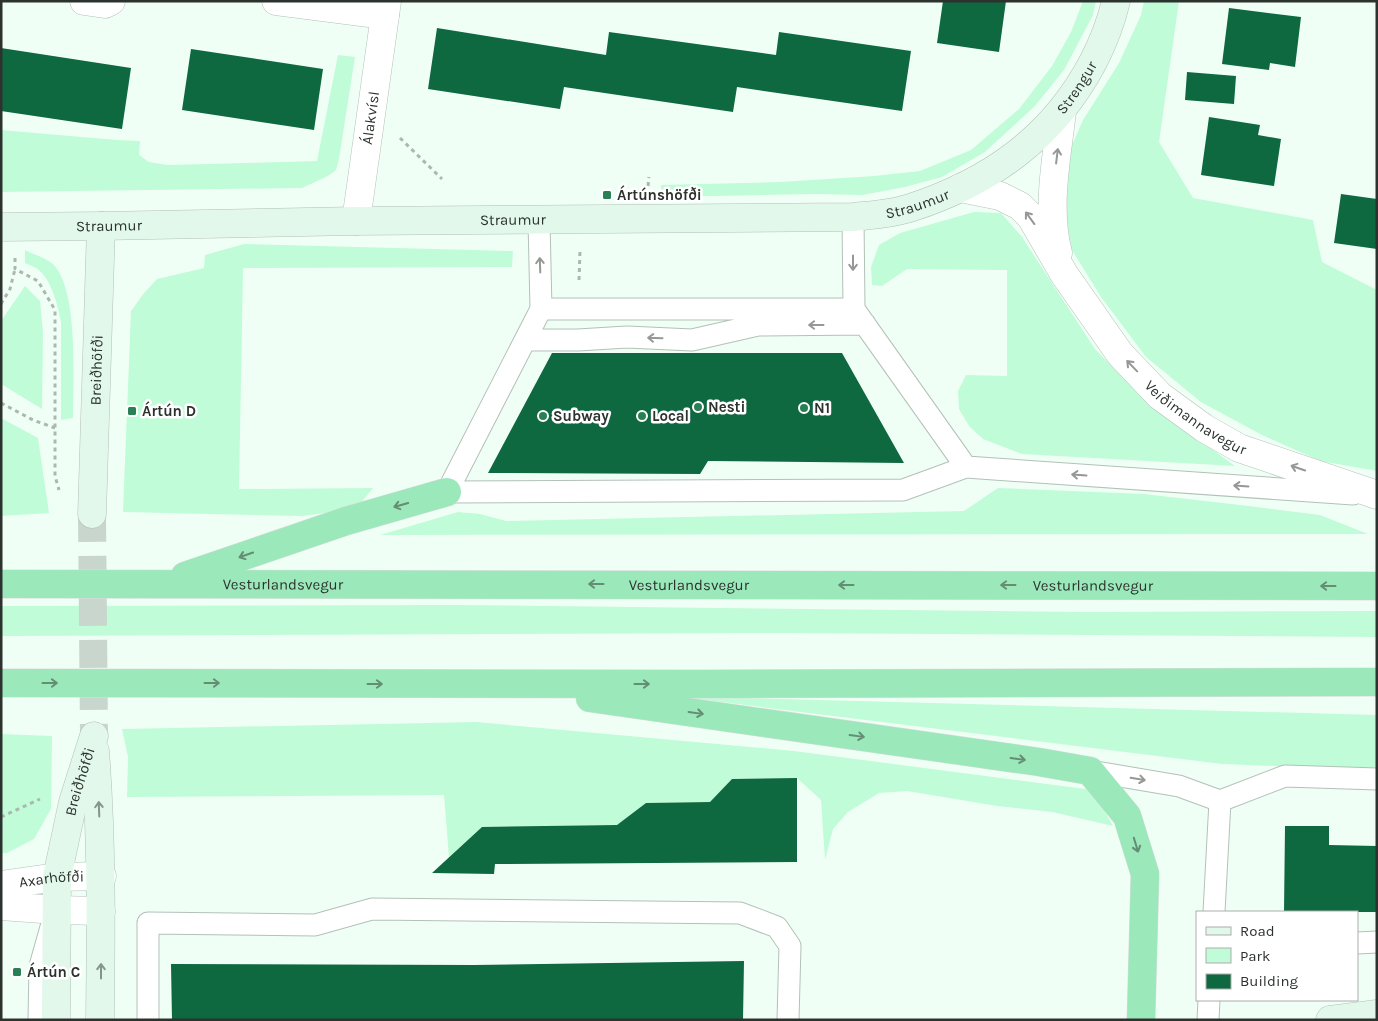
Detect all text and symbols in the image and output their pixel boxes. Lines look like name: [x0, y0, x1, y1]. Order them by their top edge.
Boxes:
street label: Strengur: [1053, 58, 1101, 118]
street label: Álakvísl: [358, 90, 383, 146]
one-way arrow: [1052, 149, 1062, 165]
place label: Ártúnshöfði: [617, 185, 702, 204]
street label: Straumur: [884, 185, 953, 222]
marker: Ártúnshöfði: [601, 189, 613, 201]
street label: Straumur: [480, 210, 547, 229]
one-way arrow: [1025, 211, 1035, 225]
street label: Straumur: [76, 216, 143, 235]
one-way arrow: [848, 254, 858, 271]
one-way arrow: [535, 257, 545, 274]
one-way arrow: [809, 320, 825, 330]
street label: Breiðhöfði: [86, 334, 107, 406]
one-way arrow: [648, 334, 664, 343]
one-way arrow: [1126, 360, 1138, 373]
street label: Veiðimannavegur: [1141, 377, 1249, 459]
place label: Nesti: [708, 398, 745, 416]
place label: N1: [814, 399, 830, 417]
place label: Ártún D: [142, 401, 196, 420]
marker: Nesti: [692, 401, 704, 413]
marker: N1: [798, 402, 810, 414]
marker: Ártún D: [126, 405, 138, 417]
place label: Subway: [553, 407, 609, 425]
place label: Local: [652, 407, 689, 425]
marker: Subway: [537, 410, 549, 422]
marker: Local: [636, 410, 648, 422]
one-way arrow: [1290, 463, 1306, 472]
one-way arrow: [1071, 470, 1087, 479]
one-way arrow: [1233, 481, 1249, 491]
one-way arrow: [393, 501, 409, 511]
one-way arrow: [239, 551, 254, 560]
street label: Vesturlandsvegur: [223, 575, 344, 593]
street label: Vesturlandsvegur: [629, 576, 750, 594]
street label: Vesturlandsvegur: [1033, 576, 1154, 595]
one-way arrow: [588, 579, 604, 589]
one-way arrow: [838, 580, 854, 590]
one-way arrow: [1000, 580, 1016, 590]
one-way arrow: [1320, 581, 1336, 591]
one-way arrow: [42, 678, 58, 688]
one-way arrow: [204, 678, 220, 688]
one-way arrow: [366, 679, 383, 689]
one-way arrow: [634, 679, 650, 689]
one-way arrow: [688, 708, 704, 718]
one-way arrow: [848, 731, 864, 741]
street label: Breiðhöfði: [61, 745, 99, 818]
one-way arrow: [1009, 754, 1025, 764]
one-way arrow: [1130, 774, 1146, 784]
one-way arrow: [95, 801, 104, 817]
one-way arrow: [1132, 837, 1142, 853]
street label: Axarhöfði: [18, 867, 84, 891]
legend: [1196, 911, 1358, 1001]
text: Road: [1240, 922, 1275, 940]
text: Park: [1240, 947, 1270, 965]
place label: Ártún C: [27, 962, 80, 981]
one-way arrow: [96, 963, 106, 980]
marker: Ártún C: [11, 966, 23, 978]
text: Building: [1240, 972, 1298, 990]

